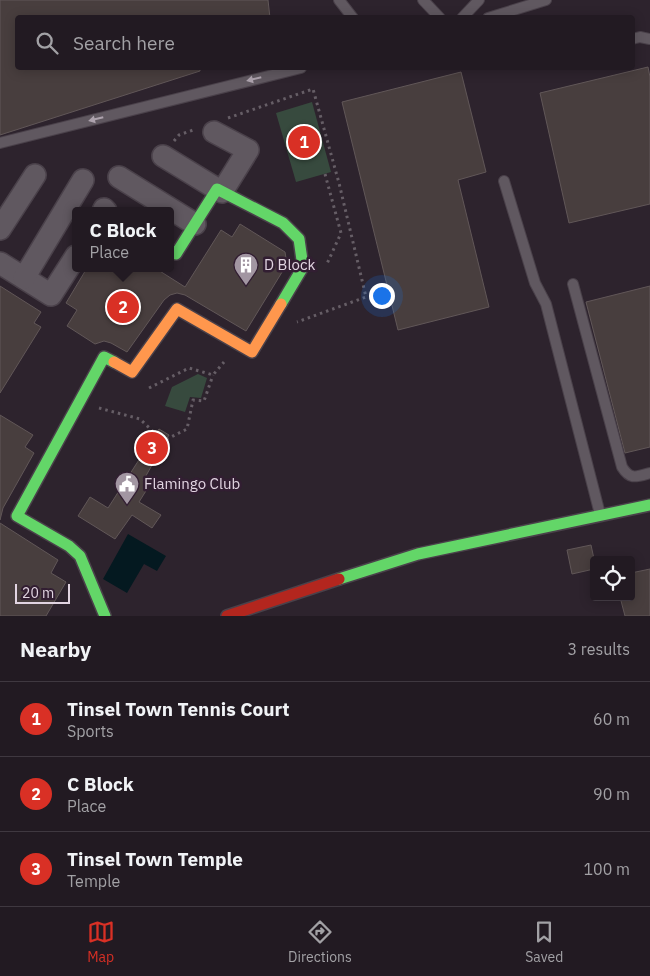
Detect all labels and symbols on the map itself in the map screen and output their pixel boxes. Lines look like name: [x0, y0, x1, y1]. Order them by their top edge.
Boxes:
one-way arrow: [247, 75, 262, 83]
one-way arrow: [89, 115, 104, 123]
pin: 1: [288, 123, 320, 161]
building icon: D Block: [233, 252, 259, 286]
place label: D Block: [264, 255, 315, 274]
your location: [369, 283, 395, 309]
pin: 2: [107, 288, 139, 326]
pin: 3: [136, 429, 168, 467]
public building icon: Flamingo Club: [114, 471, 140, 505]
place label: Flamingo Club: [144, 474, 240, 493]
scale bar: [15, 581, 70, 604]

